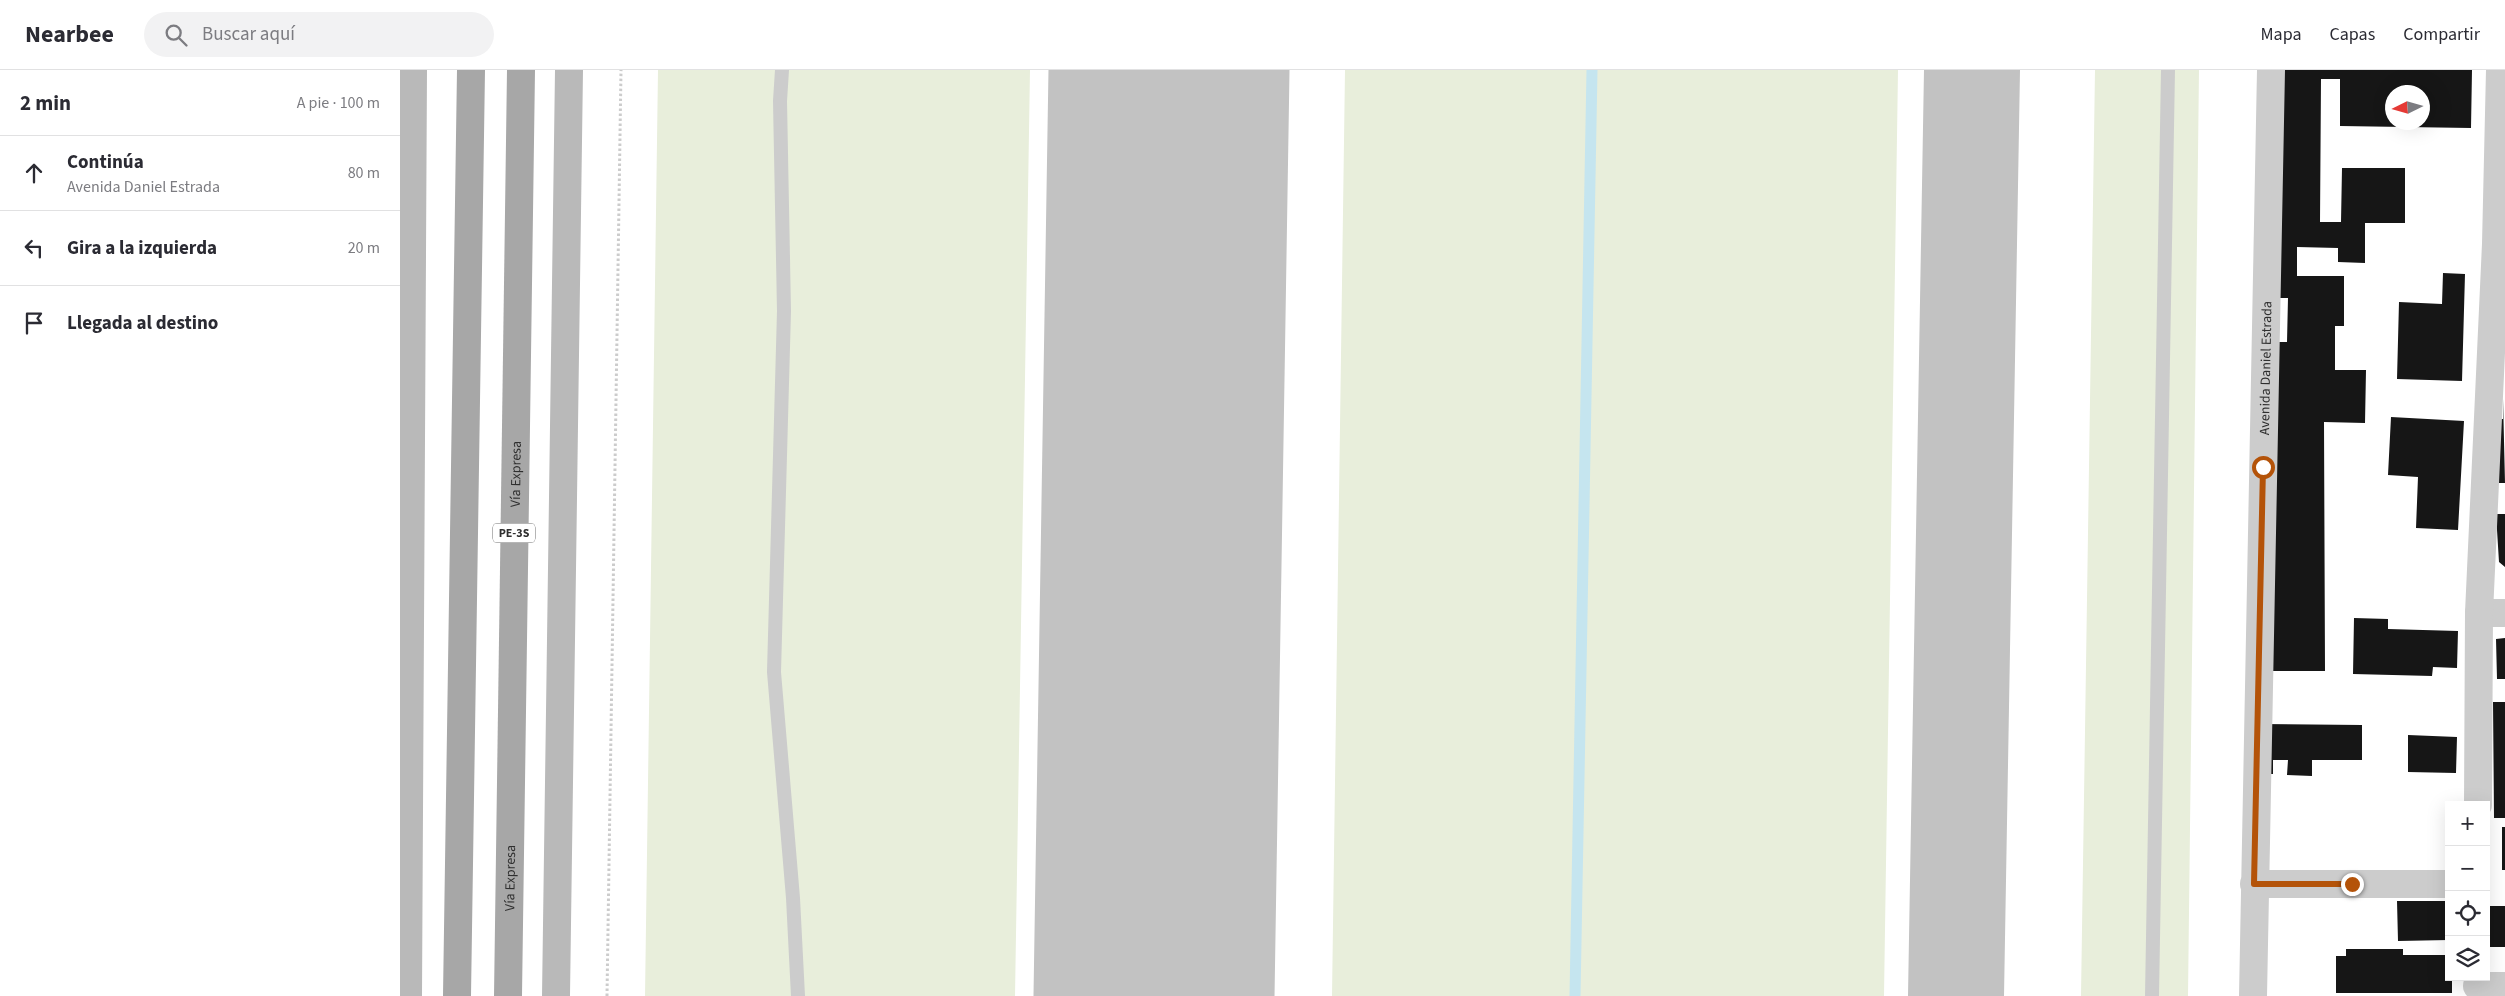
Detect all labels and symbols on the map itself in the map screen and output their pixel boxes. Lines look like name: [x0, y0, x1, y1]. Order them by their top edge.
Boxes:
north arrow: [2385, 85, 2430, 130]
street label: Avenida Daniel Estrada: [2255, 301, 2278, 435]
street label: Vía Expresa: [506, 441, 527, 507]
route start: [2252, 456, 2275, 479]
road number: PE-3S: [493, 523, 535, 542]
street label: Vía Expresa: [500, 845, 521, 911]
route end: [2341, 873, 2364, 896]

